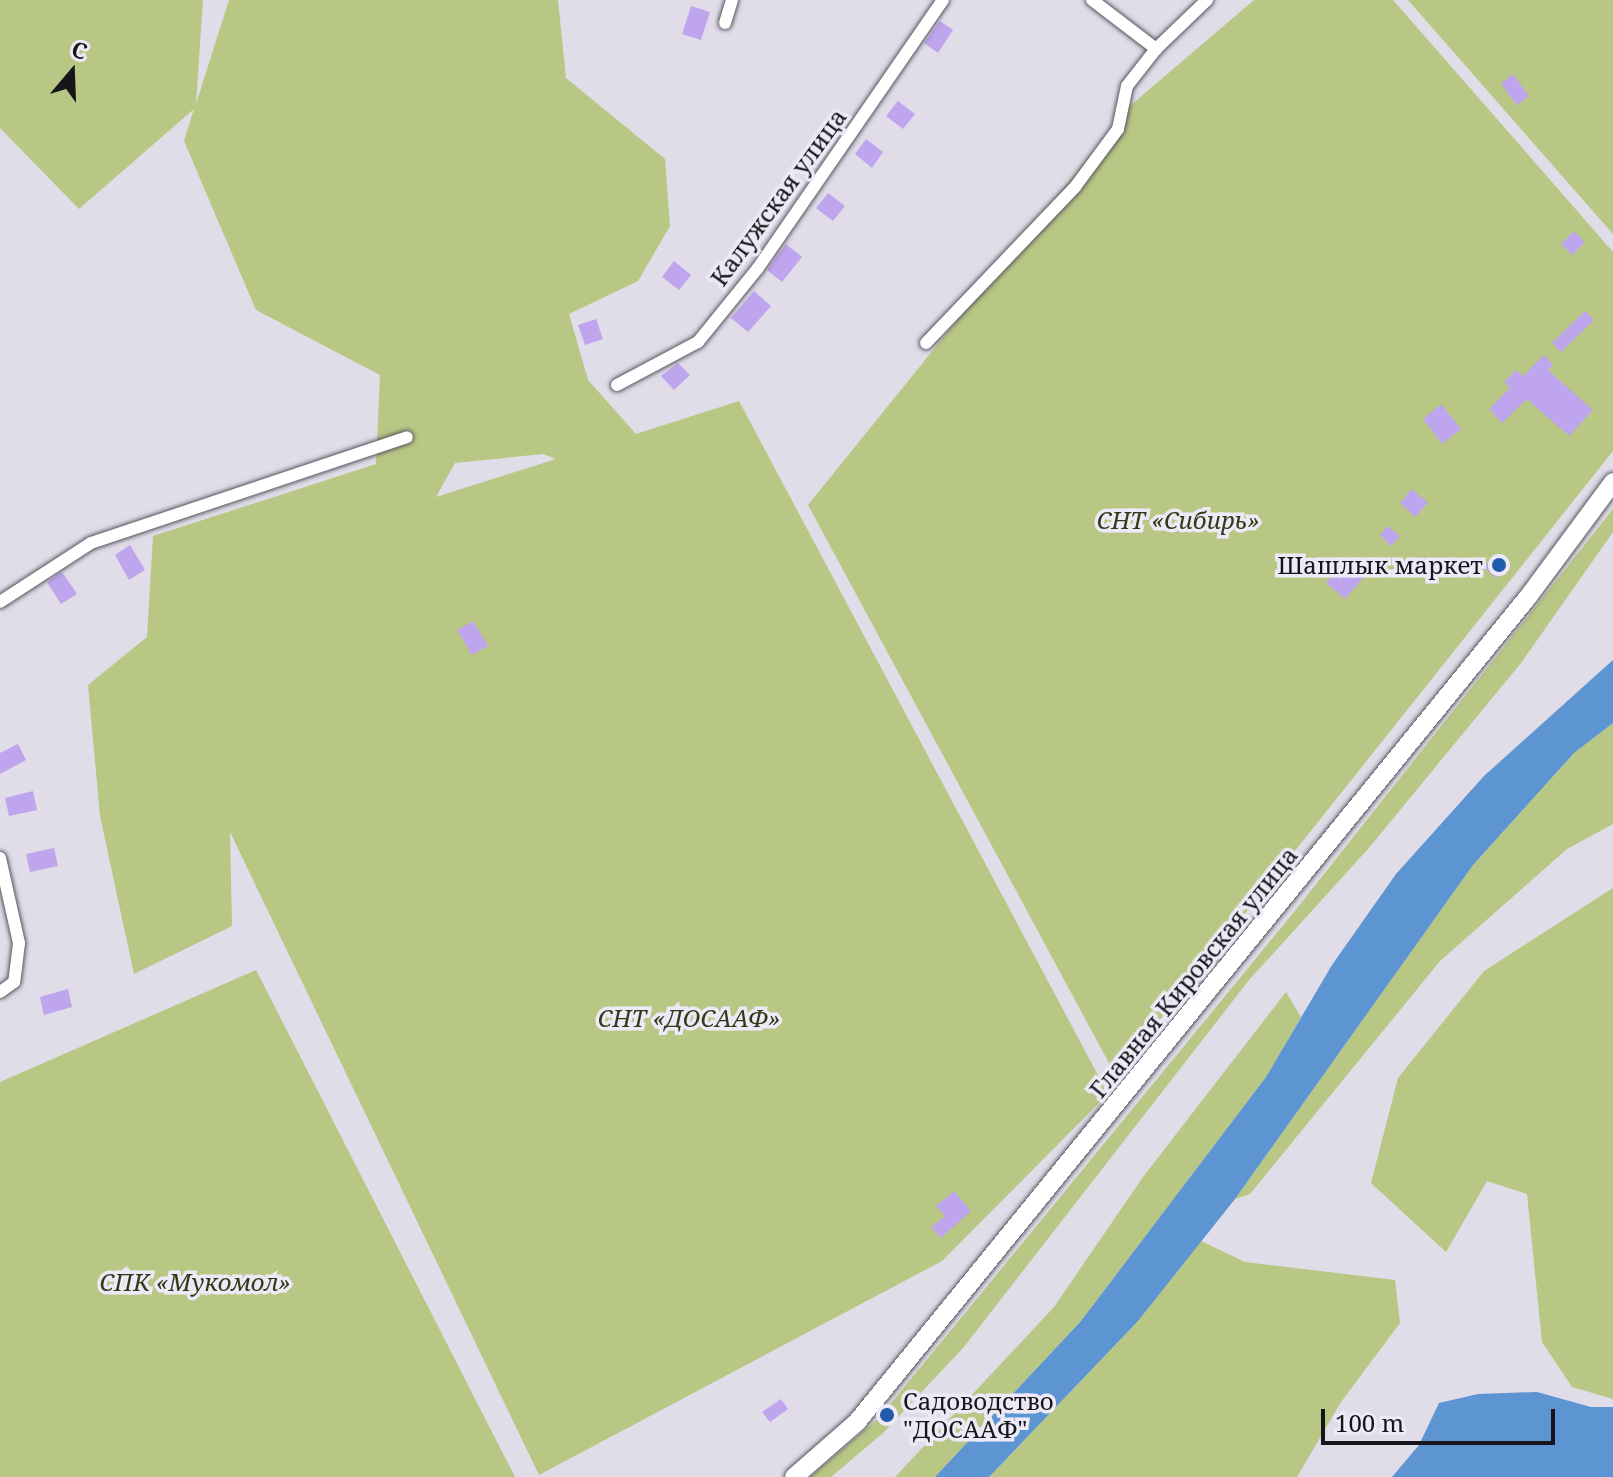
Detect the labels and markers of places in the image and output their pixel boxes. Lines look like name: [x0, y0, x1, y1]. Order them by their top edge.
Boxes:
place label: Шашлык маркет: [1278, 551, 1483, 579]
marker: Шашлык маркет: [1490, 556, 1508, 574]
place label: Садоводство "ДОСААФ": [903, 1387, 1054, 1443]
marker: Садоводство "ДОСААФ": [878, 1406, 896, 1424]

